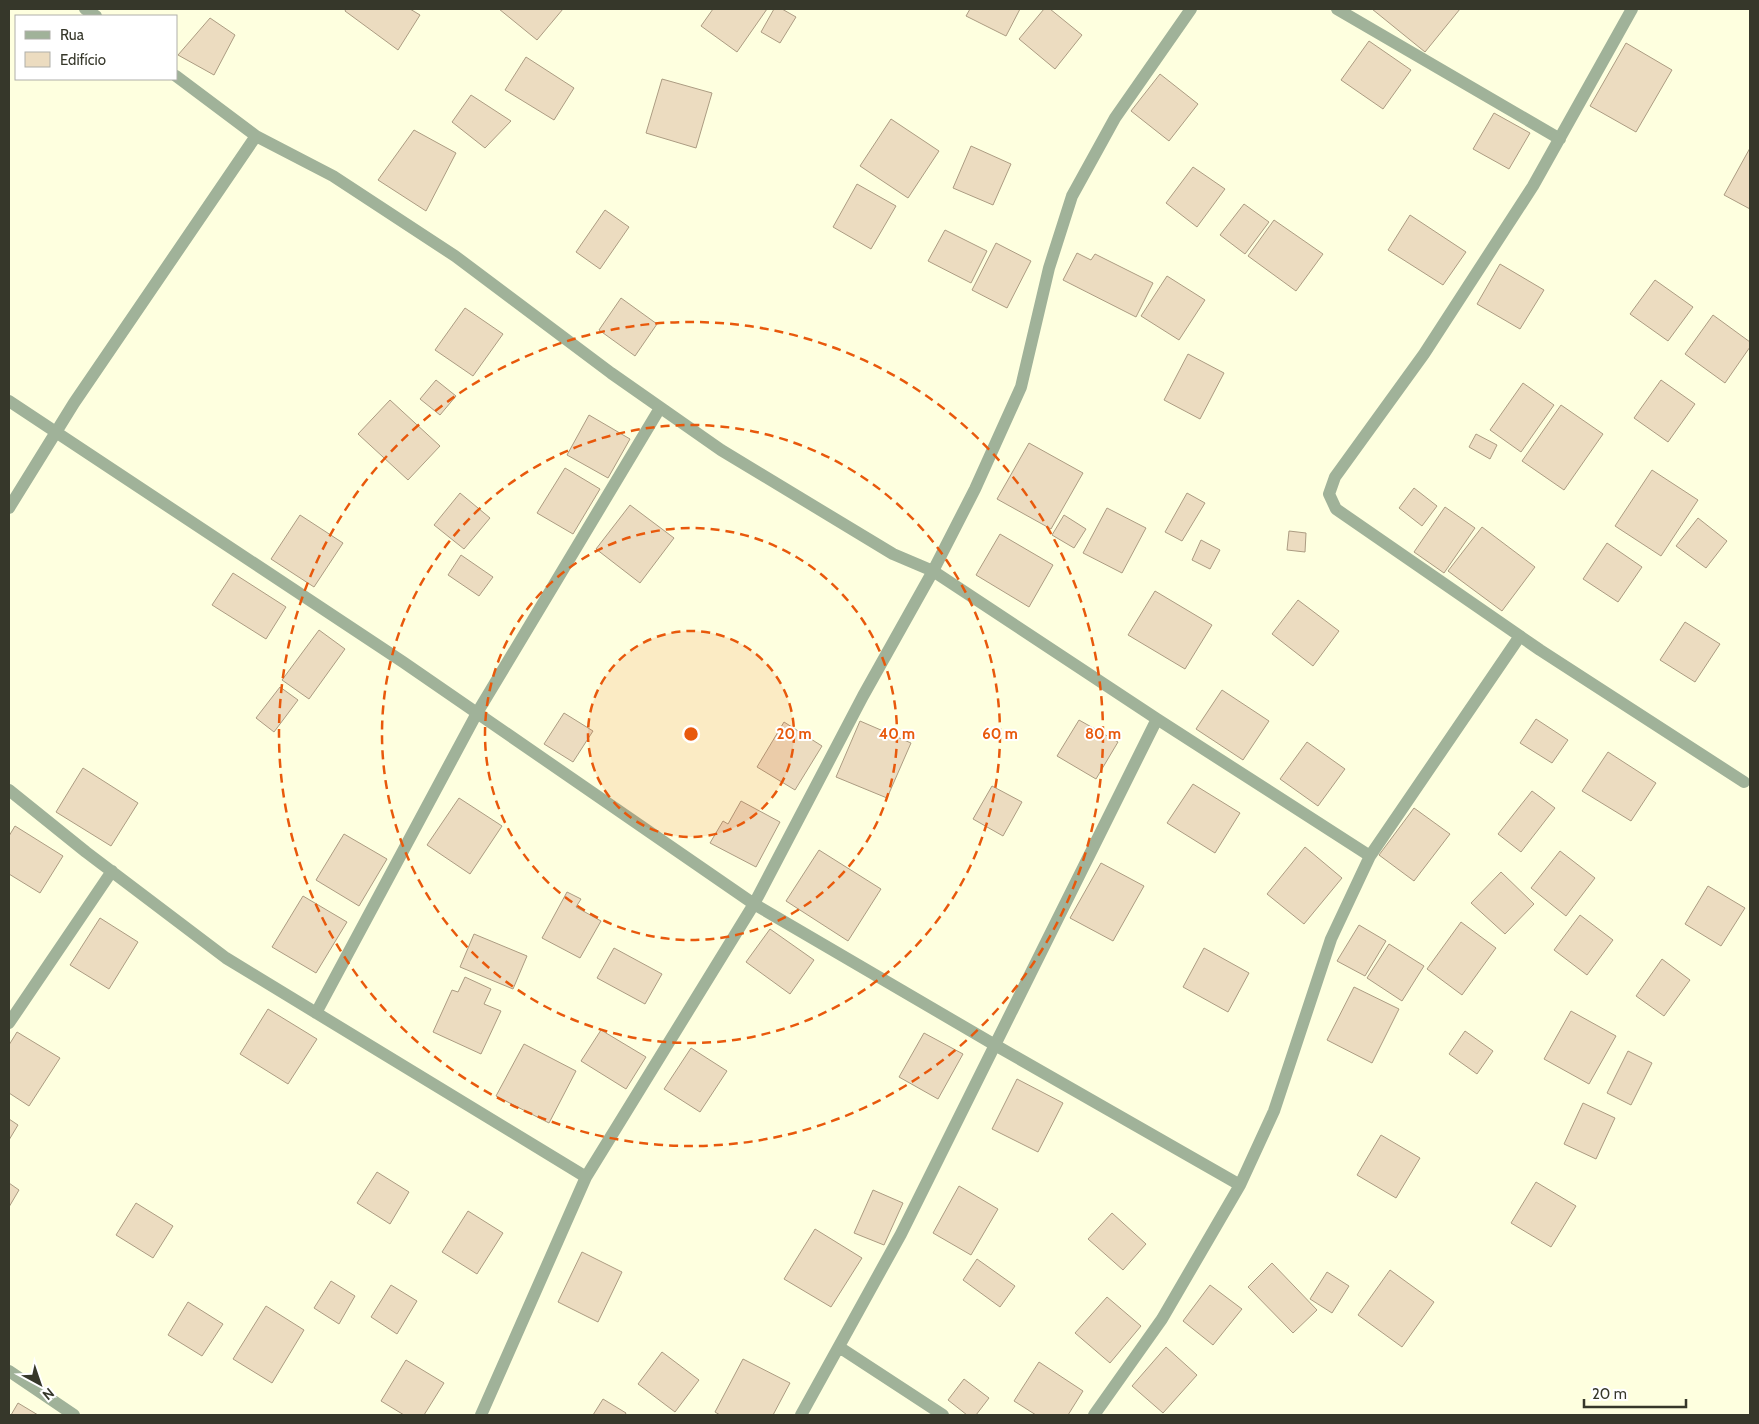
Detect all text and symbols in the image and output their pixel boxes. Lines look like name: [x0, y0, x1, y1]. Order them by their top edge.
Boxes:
legend: [15, 15, 178, 80]
text: Rua: [60, 26, 85, 44]
text: Edifício: [60, 51, 106, 69]
centre of rings: [682, 725, 700, 743]
text: 20 m: [777, 725, 811, 743]
text: 40 m: [879, 725, 915, 743]
text: 60 m: [982, 725, 1018, 743]
text: 80 m: [1085, 725, 1121, 743]
north arrow: [15, 1359, 65, 1409]
scale bar: [1584, 1376, 1686, 1408]
text: N: [39, 1384, 58, 1404]
text: 20 m: [1592, 1385, 1627, 1403]

